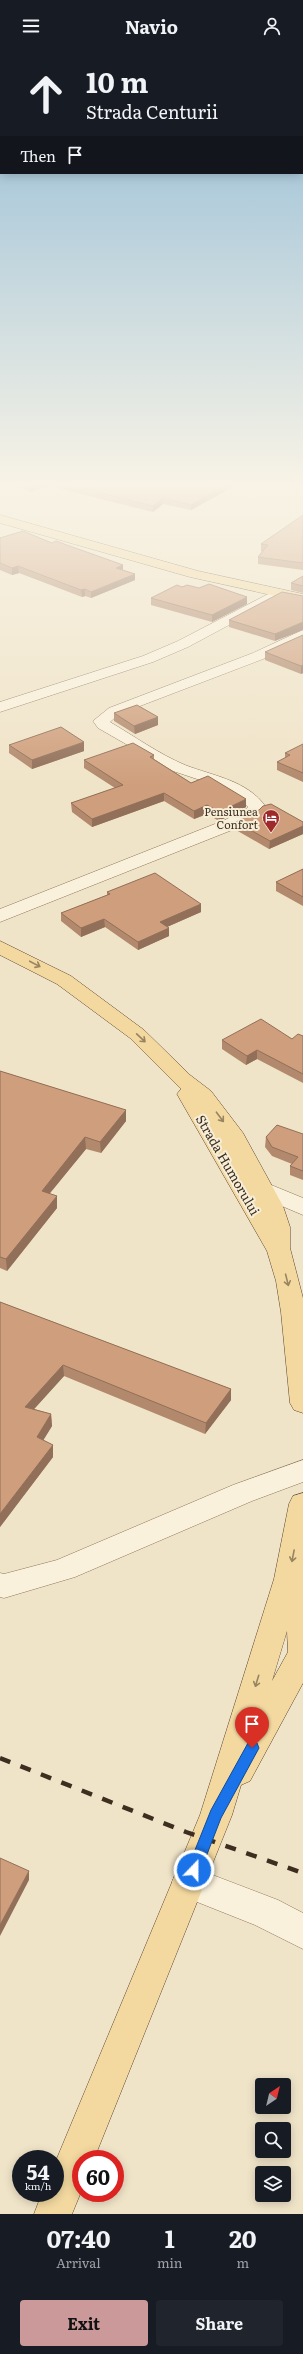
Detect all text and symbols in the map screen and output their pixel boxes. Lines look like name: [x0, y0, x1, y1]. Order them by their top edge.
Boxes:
text: Navio: [125, 13, 178, 40]
icon: menu: [20, 15, 42, 37]
icon: person: [261, 15, 283, 37]
text: 10 m: [86, 60, 148, 102]
icon: ahead: [20, 68, 72, 120]
text: Strada Centurii: [86, 98, 218, 125]
text: Then: [20, 144, 56, 167]
icon: arrive: [64, 144, 86, 166]
place label: Pensiunea Confort: [204, 803, 259, 832]
hotel icon: Pensiunea Confort: [261, 808, 281, 833]
one-way arrow: [29, 961, 41, 968]
one-way arrow: [136, 1034, 146, 1043]
street label: Strada Humorului: [192, 1111, 265, 1219]
one-way arrow: [216, 1112, 224, 1123]
one-way arrow: [284, 1273, 291, 1286]
one-way arrow: [288, 1550, 296, 1563]
one-way arrow: [253, 1675, 260, 1688]
pin: [235, 1707, 269, 1748]
icon: arrive: [241, 1713, 263, 1735]
position arrow: [173, 1849, 215, 1891]
north arrow: [255, 2078, 291, 2114]
map controls: [255, 2078, 291, 2202]
button: search: [255, 2122, 291, 2158]
speed limit sign: 60: [72, 2150, 124, 2202]
text: 54: [27, 2156, 49, 2186]
button: layers: [255, 2166, 291, 2202]
text: km/h: [25, 2178, 51, 2193]
text: 07:40: [46, 2220, 110, 2255]
text: 1: [165, 2220, 175, 2255]
text: 20: [229, 2220, 257, 2255]
text: Arrival: [56, 2253, 101, 2272]
text: min: [157, 2253, 182, 2272]
text: m: [236, 2253, 249, 2272]
button: Exit: [20, 2300, 148, 2346]
button: Share: [156, 2300, 283, 2346]

